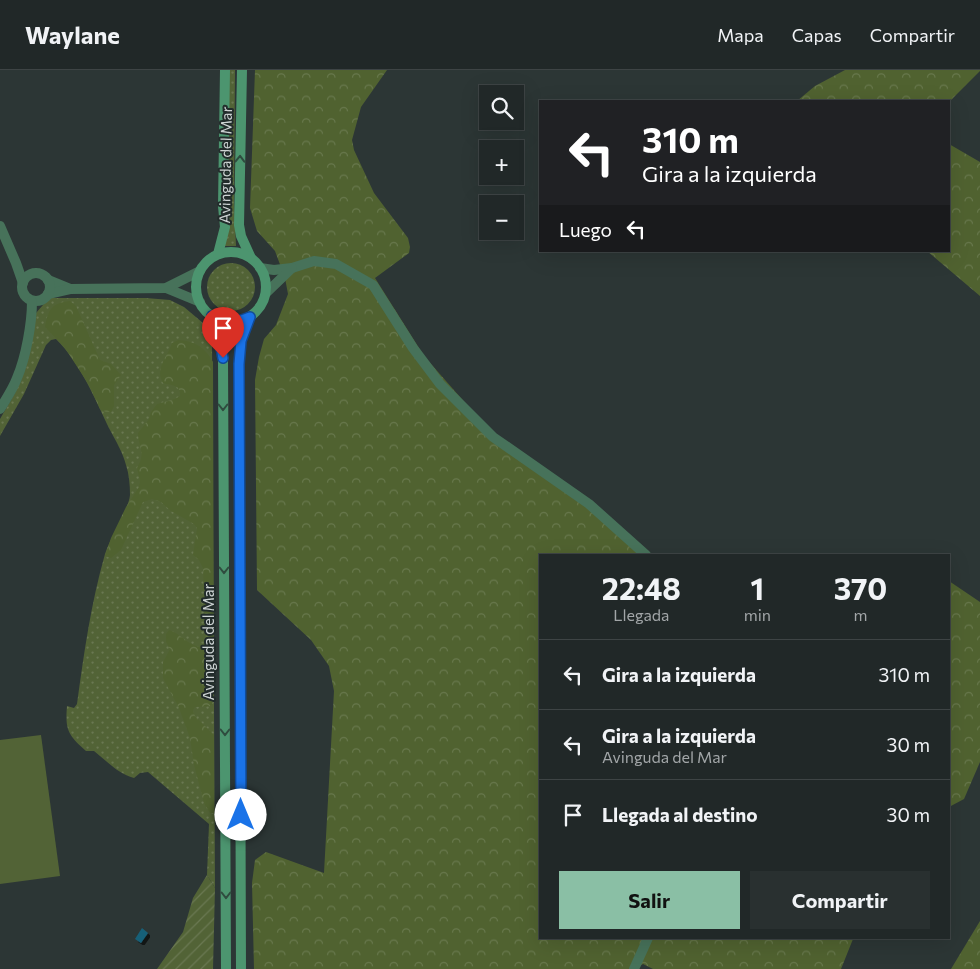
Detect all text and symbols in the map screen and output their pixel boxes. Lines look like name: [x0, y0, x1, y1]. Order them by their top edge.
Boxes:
text: Waylane: [25, 20, 120, 49]
text: Mapa: [717, 24, 764, 46]
text: Capas: [792, 24, 842, 46]
text: Compartir: [870, 24, 955, 46]
map controls: [479, 85, 524, 240]
button: search: [479, 85, 524, 130]
street label: Avinguda del Mar: [215, 106, 235, 224]
text: 310 m: [642, 117, 739, 160]
icon: left: [559, 120, 624, 185]
button: +: [479, 140, 524, 185]
one-way arrow: [235, 154, 245, 162]
text: Gira a la izquierda: [642, 160, 817, 187]
button: −: [479, 195, 524, 240]
icon: left: [622, 215, 650, 243]
text: Luego: [559, 218, 612, 241]
pin: [202, 307, 244, 358]
icon: arrive: [209, 314, 237, 342]
one-way arrow: [218, 404, 228, 411]
one-way arrow: [219, 566, 229, 574]
text: 22:48: [602, 569, 681, 606]
text: 1: [751, 569, 764, 606]
text: 370: [834, 569, 887, 606]
street label: Avinguda del Mar: [199, 583, 217, 701]
text: Llegada: [613, 605, 669, 624]
text: min: [744, 605, 771, 624]
text: m: [853, 605, 867, 624]
icon: left: [559, 661, 587, 689]
text: Gira a la izquierda: [602, 663, 756, 686]
text: 310 m: [878, 663, 930, 686]
text: Gira a la izquierda: [602, 724, 756, 747]
one-way arrow: [220, 728, 230, 736]
icon: left: [559, 731, 587, 759]
text: 30 m: [887, 733, 930, 756]
text: Avinguda del Mar: [602, 747, 727, 766]
position arrow: [214, 788, 266, 840]
icon: arrive: [559, 801, 587, 829]
text: Llegada al destino: [602, 803, 758, 826]
text: 30 m: [887, 803, 930, 826]
button: Salir: [559, 871, 740, 929]
button: Compartir: [750, 871, 930, 929]
one-way arrow: [221, 891, 231, 899]

